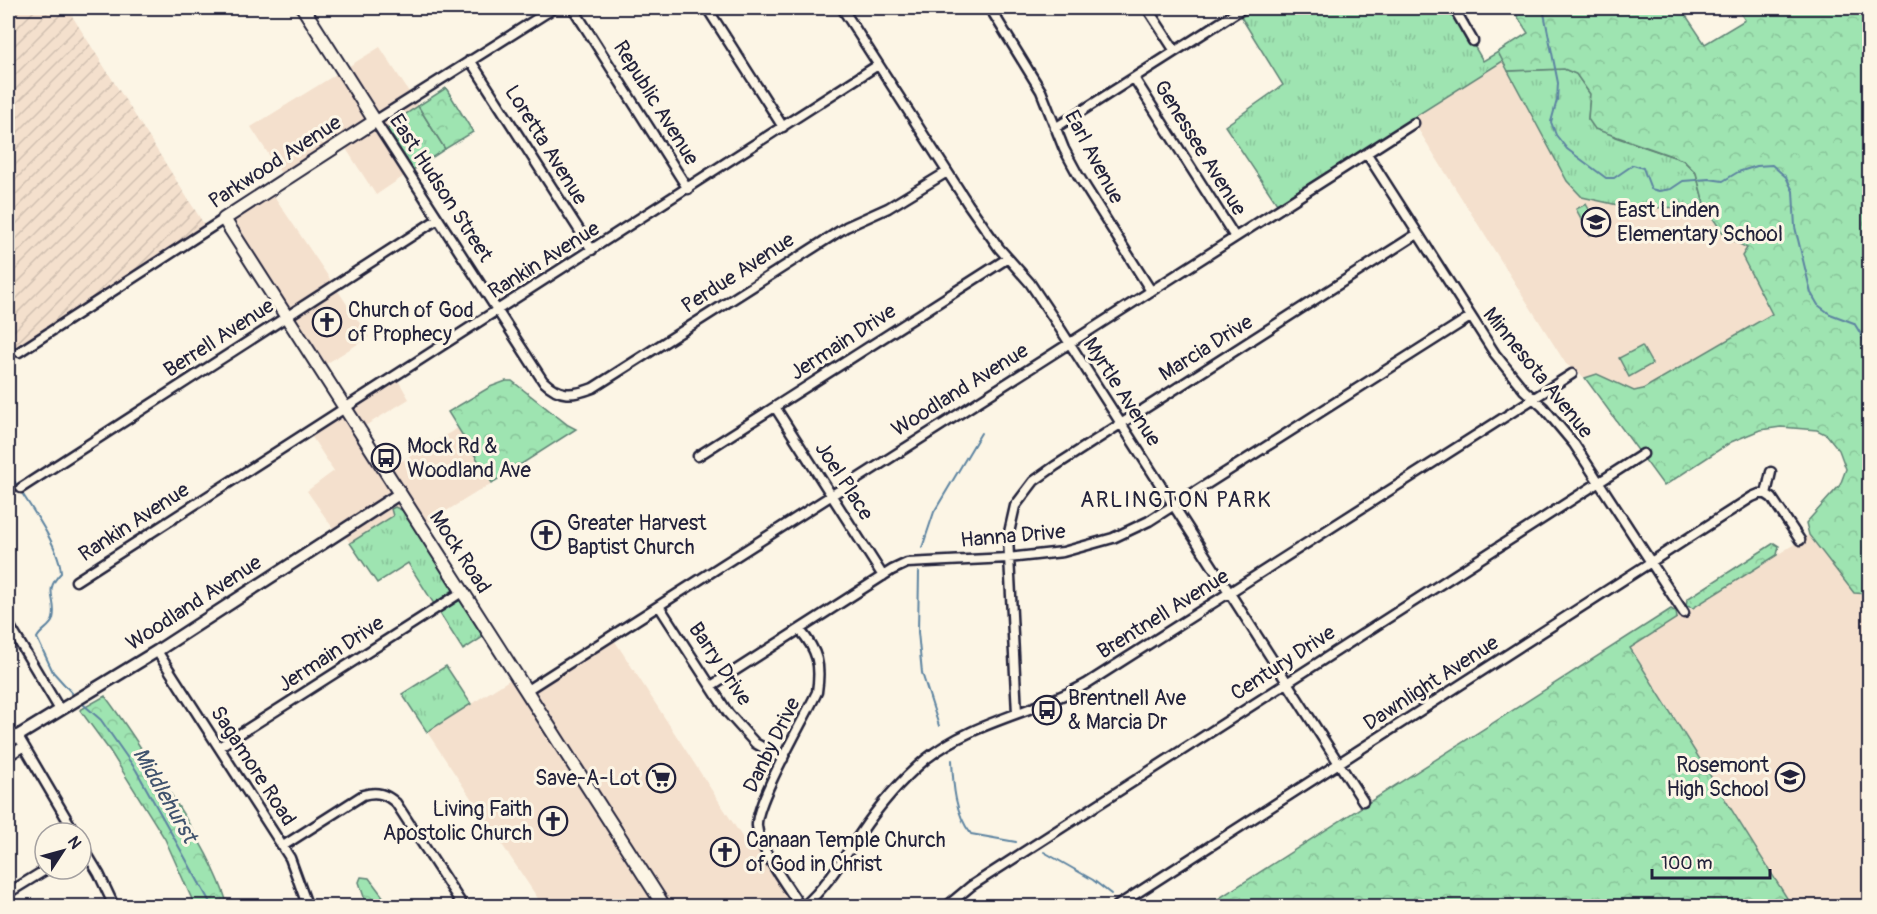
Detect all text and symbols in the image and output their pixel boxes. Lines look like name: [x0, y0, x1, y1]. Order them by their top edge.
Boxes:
street label: Republic Avenue: [607, 36, 705, 171]
street label: Genessee Avenue: [1148, 75, 1253, 221]
street label: Loretta Avenue: [498, 80, 594, 211]
street label: Earl Avenue: [1058, 106, 1130, 209]
street label: Parkwood Avenue: [204, 109, 347, 215]
street label: East Hudson Street: [383, 109, 499, 268]
place label: East Linden Elementary School: [1617, 197, 1783, 248]
school or university icon: East Linden Elementary School: [1580, 206, 1612, 238]
street label: Rankin Avenue: [483, 215, 605, 305]
street label: Perdue Avenue: [676, 226, 800, 320]
street label: Berrell Avenue: [159, 292, 280, 384]
place label: Church of God of Prophecy: [348, 297, 474, 348]
street label: Jermain Drive: [785, 297, 902, 386]
street label: Minnesota Avenue: [1477, 302, 1599, 444]
church icon: Church of God of Prophecy: [311, 306, 343, 338]
street label: Marcia Drive: [1154, 308, 1259, 388]
street label: Myrtle Avenue: [1077, 332, 1168, 452]
street label: Woodland Avenue: [887, 337, 1034, 443]
place label: Mock Rd & Woodland Ave: [407, 433, 531, 484]
street label: Joel Place: [809, 436, 880, 526]
bus stop icon: Mock Rd & Woodland Ave: [370, 442, 402, 474]
street label: Rankin Avenue: [74, 476, 195, 568]
district label: ARLINGTON PARK: [1080, 486, 1272, 514]
street label: Mock Road: [423, 505, 497, 599]
place label: Greater Harvest Baptist Church: [567, 510, 707, 561]
street label: Hanna Drive: [959, 518, 1067, 554]
church icon: Greater Harvest Baptist Church: [530, 519, 562, 551]
street label: Woodland Avenue: [121, 549, 267, 657]
street label: Brentnell Avenue: [1092, 562, 1234, 665]
street label: Jermain Drive: [273, 609, 390, 698]
street label: Barry Drive: [682, 617, 758, 711]
street label: Century Drive: [1226, 619, 1341, 707]
street label: Dawnlight Avenue: [1358, 629, 1504, 737]
place label: Brentnell Ave & Marcia Dr: [1068, 685, 1187, 736]
street label: Danby Drive: [737, 692, 807, 797]
bus stop icon: Brentnell Ave & Marcia Dr: [1031, 694, 1063, 726]
street label: Sagamore Road: [204, 701, 302, 831]
water label: Middlehurst: [127, 742, 205, 849]
place label: Rosemont High School: [1666, 752, 1770, 803]
school or university icon: Rosemont High School: [1774, 761, 1806, 793]
supermarket icon: Save-A-Lot: [645, 762, 677, 794]
place label: Save-A-Lot: [535, 765, 641, 792]
place label: Living Faith Apostolic Church: [383, 796, 532, 847]
church icon: Living Faith Apostolic Church: [537, 805, 569, 837]
north arrow: [33, 821, 93, 881]
place label: Canaan Temple Church of God in Christ: [746, 827, 946, 878]
text: N: [63, 833, 86, 853]
church icon: Canaan Temple Church of God in Christ: [709, 836, 741, 868]
scale bar: [1652, 842, 1770, 880]
text: 100 m: [1661, 852, 1713, 875]

